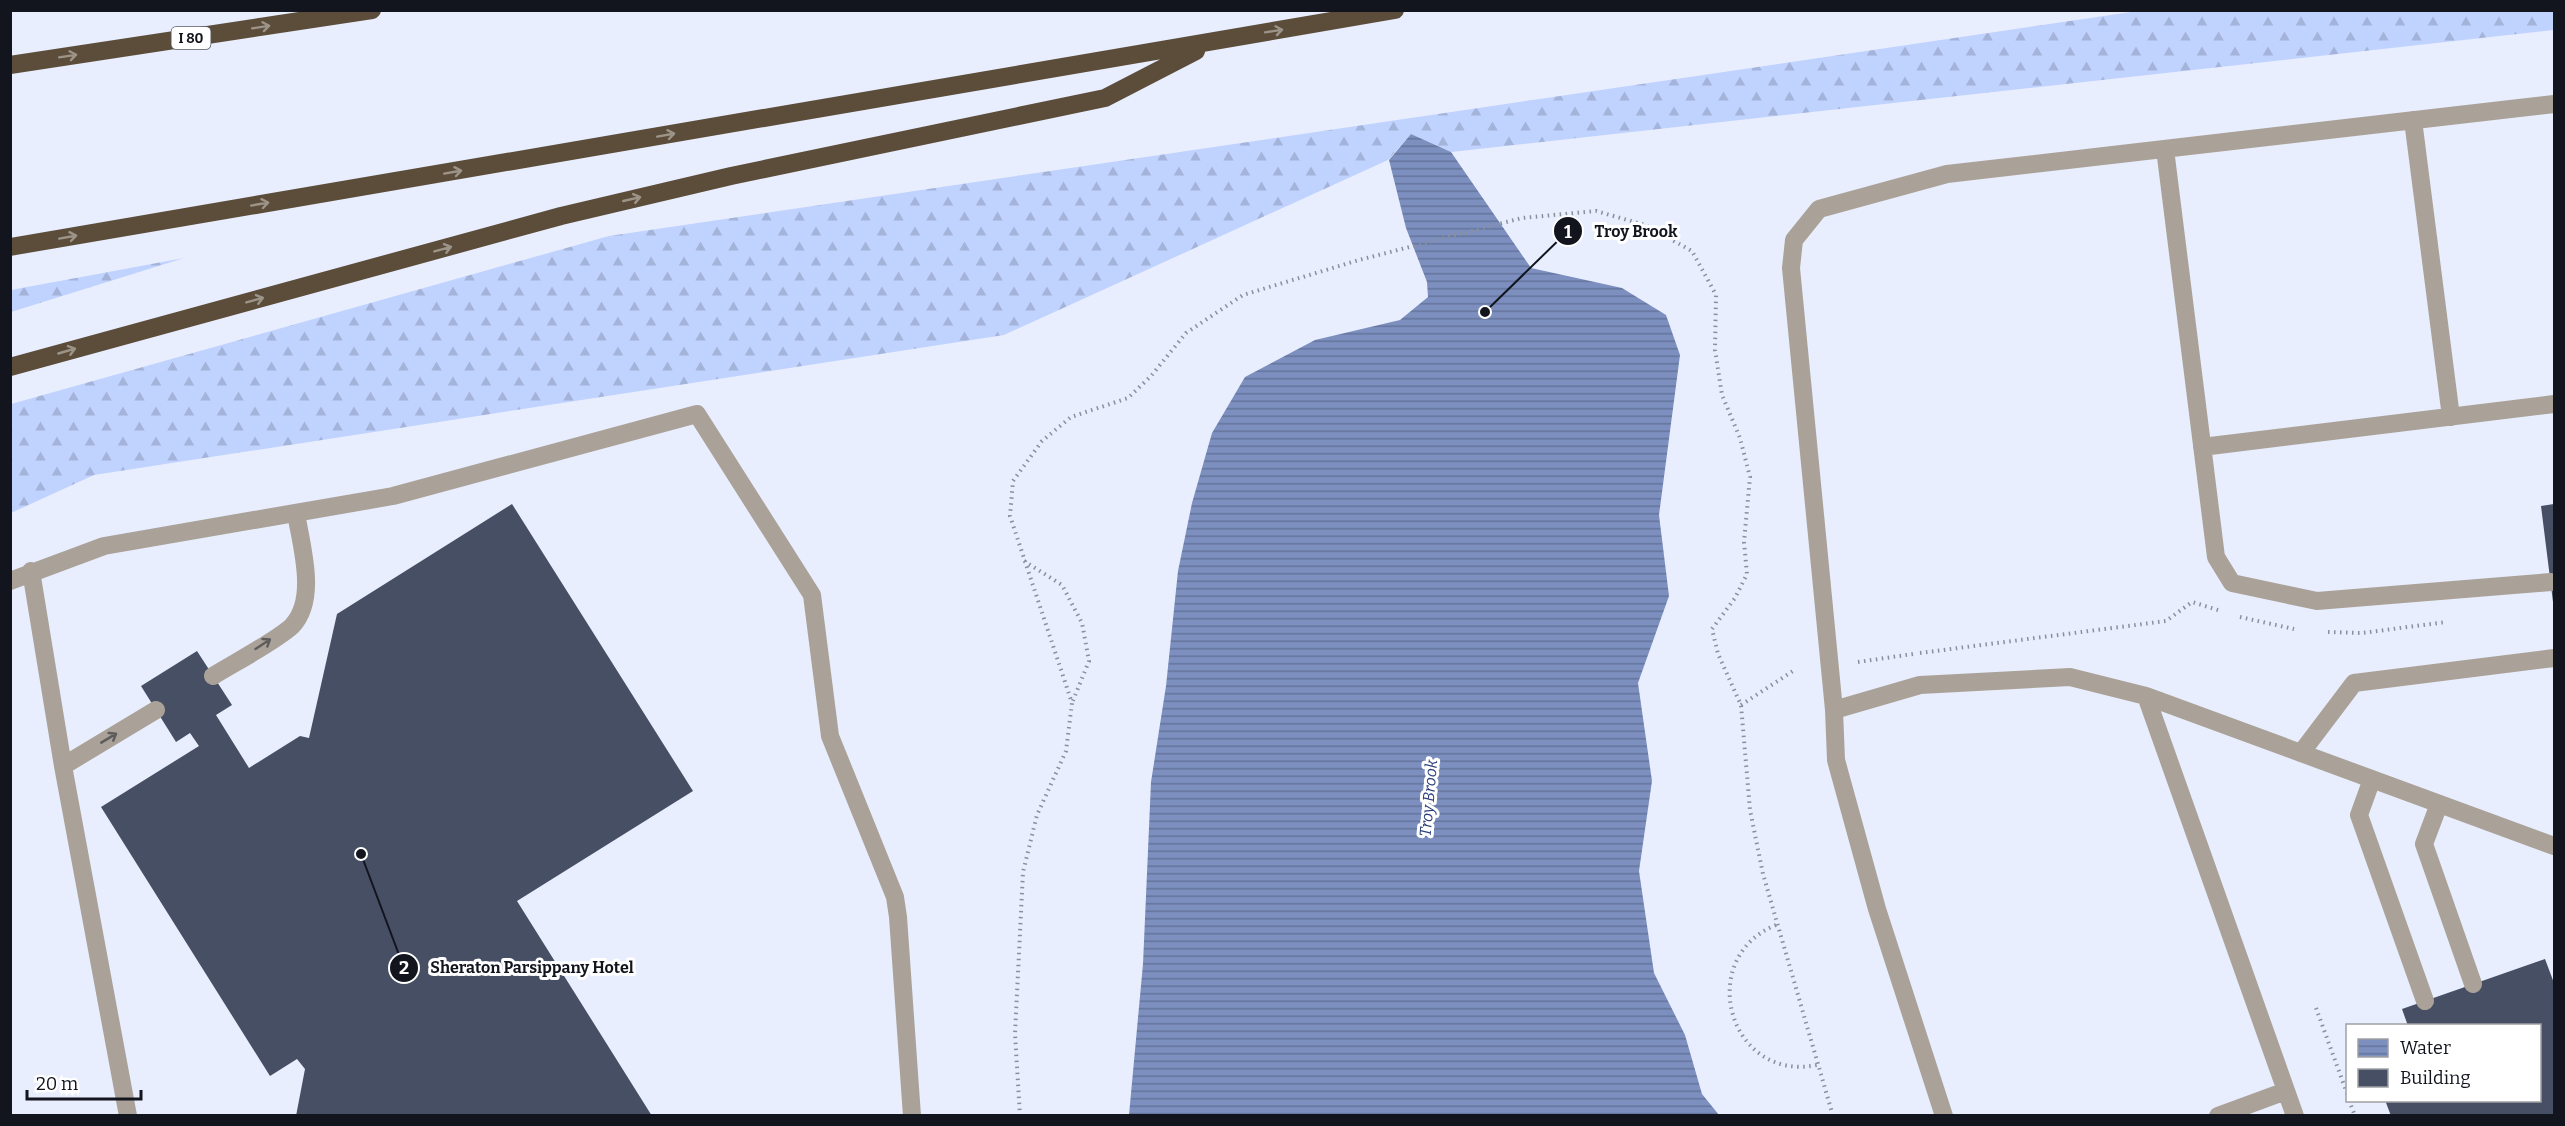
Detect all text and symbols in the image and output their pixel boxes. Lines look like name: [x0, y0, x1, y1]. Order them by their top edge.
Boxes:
one-way arrow: [251, 22, 271, 33]
one-way arrow: [1264, 25, 1284, 36]
road number: I 80: [172, 27, 210, 49]
one-way arrow: [58, 51, 78, 62]
one-way arrow: [655, 130, 675, 141]
one-way arrow: [442, 166, 462, 177]
one-way arrow: [622, 193, 641, 205]
one-way arrow: [250, 198, 270, 209]
callout: Troy Brook: [1553, 214, 1690, 248]
text: 1: [1564, 221, 1572, 243]
text: Troy Brook: [1595, 222, 1678, 241]
one-way arrow: [58, 231, 78, 242]
one-way arrow: [433, 242, 452, 254]
one-way arrow: [245, 294, 264, 305]
one-way arrow: [57, 345, 76, 356]
one-way arrow: [254, 638, 271, 650]
one-way arrow: [100, 731, 117, 743]
water label: Troy Brook: [1416, 758, 1441, 837]
callout: Sheraton Parsippany Hotel: [389, 951, 646, 985]
text: 2: [399, 957, 409, 979]
text: Sheraton Parsippany Hotel: [430, 958, 634, 977]
legend: [2346, 1024, 2541, 1102]
text: Water: [2400, 1037, 2451, 1059]
scale bar: [27, 1063, 141, 1101]
text: Building: [2400, 1067, 2471, 1089]
text: 20 m: [36, 1073, 78, 1095]

